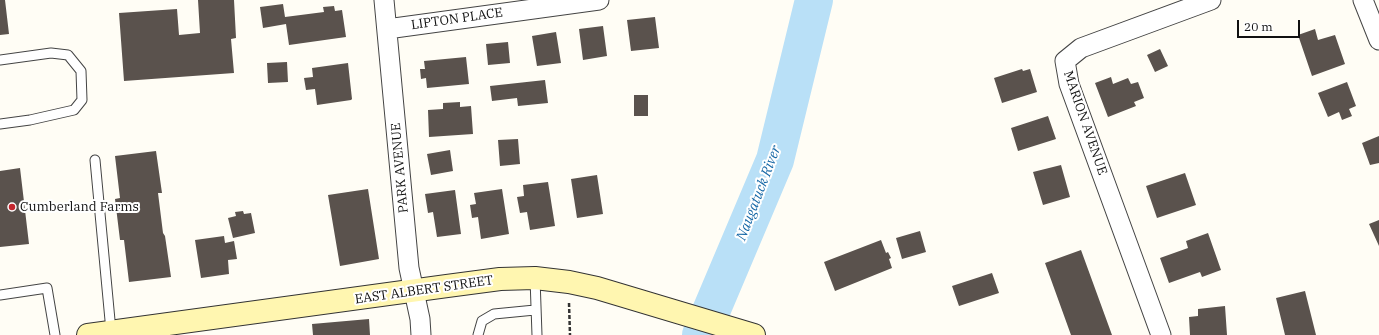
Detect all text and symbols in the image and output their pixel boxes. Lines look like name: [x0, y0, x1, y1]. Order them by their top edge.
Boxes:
street label: LIPTON PLACE: [410, 5, 504, 33]
scale bar: [1239, 12, 1302, 38]
text: 20 m: [1244, 19, 1273, 34]
street label: MARION AVENUE: [1060, 69, 1110, 177]
street label: PARK AVENUE: [388, 122, 412, 214]
water label: Naugatuck River: [733, 143, 785, 243]
place label: Cumberland Farms: [20, 199, 139, 215]
marker: Cumberland Farms: [7, 202, 17, 212]
street label: EAST ALBERT STREET: [354, 273, 494, 307]

